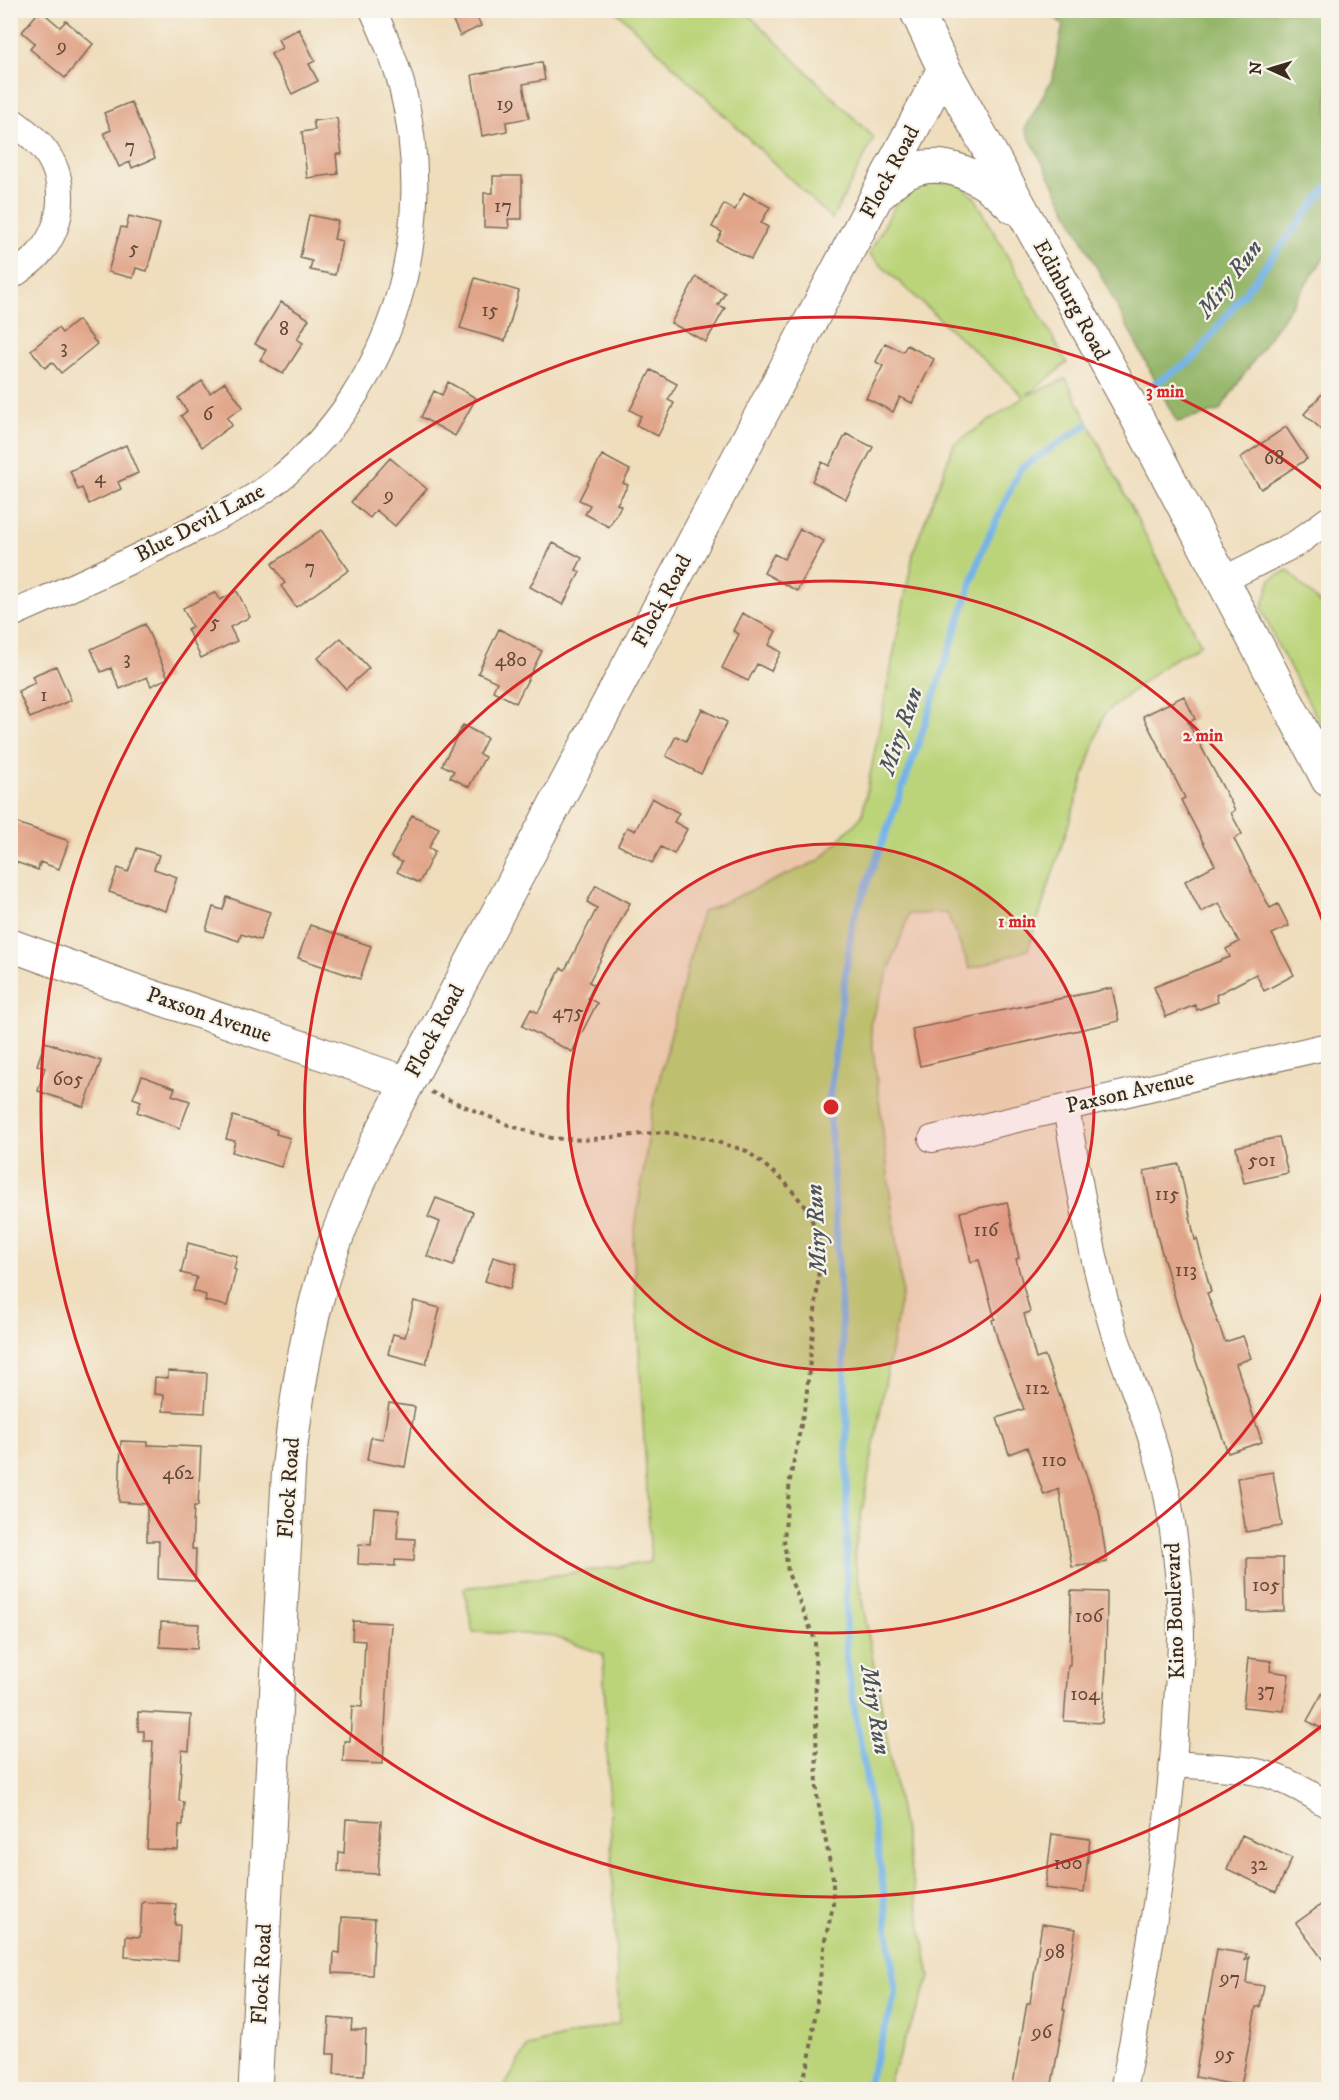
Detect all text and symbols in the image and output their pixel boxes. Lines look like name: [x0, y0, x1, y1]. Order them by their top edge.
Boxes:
house number: 9: [56, 34, 67, 59]
north arrow: [1240, 39, 1300, 99]
text: N: [1246, 61, 1266, 75]
house number: 19: [496, 92, 514, 117]
street label: Flock Road: [854, 121, 926, 223]
house number: 7: [125, 134, 135, 159]
house number: 17: [494, 194, 512, 219]
water label: Miry Run: [1189, 234, 1270, 325]
street label: Edinburg Road: [1027, 235, 1115, 365]
house number: 5: [129, 236, 139, 261]
house number: 15: [481, 298, 499, 323]
house number: 8: [279, 317, 289, 342]
house number: 3: [60, 335, 68, 360]
text: 3 min: [1146, 381, 1185, 403]
house number: 6: [203, 402, 214, 427]
house number: 68: [1264, 446, 1284, 471]
house number: 4: [94, 465, 106, 490]
street label: Blue Devil Lane: [131, 478, 269, 568]
house number: 9: [383, 483, 394, 508]
street label: Flock Road: [626, 550, 698, 652]
house number: 7: [305, 555, 315, 580]
house number: 5: [210, 610, 220, 635]
house number: 3: [123, 646, 131, 671]
house number: 480: [495, 648, 527, 673]
house number: 1: [40, 683, 48, 708]
water label: Miry Run: [871, 683, 930, 781]
text: 2 min: [1183, 725, 1224, 747]
text: 1 min: [998, 911, 1037, 933]
street label: Flock Road: [399, 980, 471, 1082]
street label: Paxson Avenue: [143, 981, 275, 1049]
house number: 475: [552, 1000, 584, 1025]
street label: Paxson Avenue: [1063, 1064, 1197, 1120]
house number: 605: [52, 1067, 84, 1092]
centre of rings: [821, 1097, 841, 1117]
house number: 501: [1248, 1148, 1276, 1173]
house number: 115: [1155, 1182, 1179, 1207]
water label: Miry Run: [800, 1183, 834, 1277]
house number: 116: [973, 1218, 999, 1243]
house number: 113: [1175, 1258, 1197, 1283]
house number: 112: [1025, 1376, 1049, 1401]
street label: Flock Road: [272, 1436, 306, 1540]
house number: 110: [1041, 1448, 1067, 1473]
house number: 462: [162, 1461, 194, 1486]
street label: Kino Boulevard: [1159, 1542, 1191, 1680]
house number: 105: [1252, 1573, 1280, 1598]
house number: 106: [1075, 1604, 1104, 1629]
water label: Miry Run: [853, 1661, 897, 1757]
house number: 37: [1257, 1678, 1275, 1703]
house number: 104: [1070, 1682, 1100, 1707]
house number: 100: [1054, 1851, 1082, 1876]
house number: 32: [1250, 1852, 1268, 1877]
street label: Flock Road: [246, 1923, 278, 2025]
house number: 98: [1044, 1940, 1065, 1965]
house number: 97: [1219, 1966, 1240, 1991]
house number: 96: [1031, 2020, 1053, 2045]
house number: 95: [1214, 2042, 1235, 2067]

